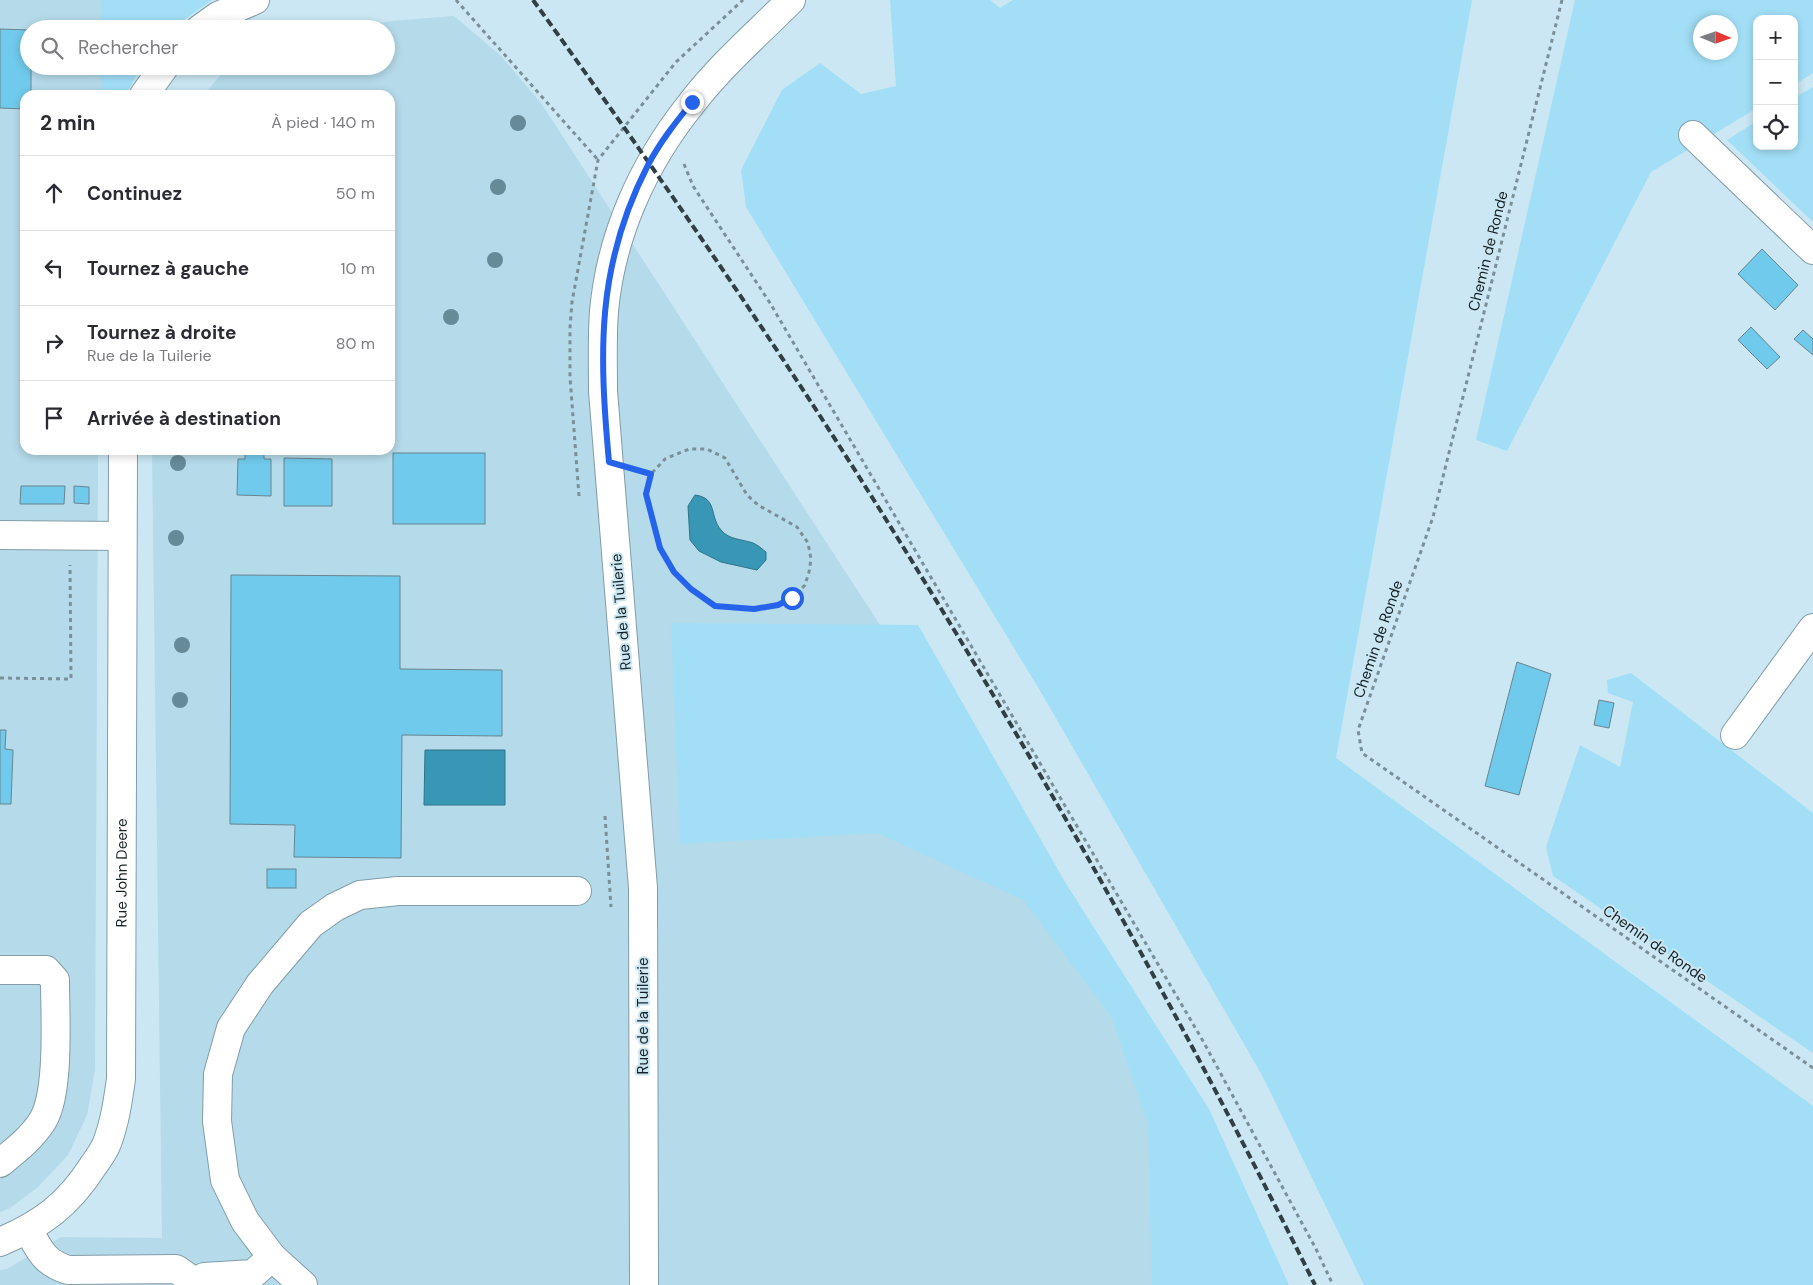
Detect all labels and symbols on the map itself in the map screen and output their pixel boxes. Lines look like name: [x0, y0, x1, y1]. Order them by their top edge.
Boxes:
north arrow: [1693, 15, 1738, 60]
route end: [681, 91, 704, 114]
street label: Chemin de Ronde: [1463, 189, 1513, 313]
street label: Rue de la Tuilerie: [606, 553, 636, 671]
street label: Chemin de Ronde: [1348, 577, 1408, 701]
route start: [781, 587, 804, 610]
street label: Rue John Deere: [111, 818, 132, 927]
street label: Chemin de Ronde: [1599, 900, 1711, 988]
street label: Rue de la Tuilerie: [633, 958, 653, 1074]

